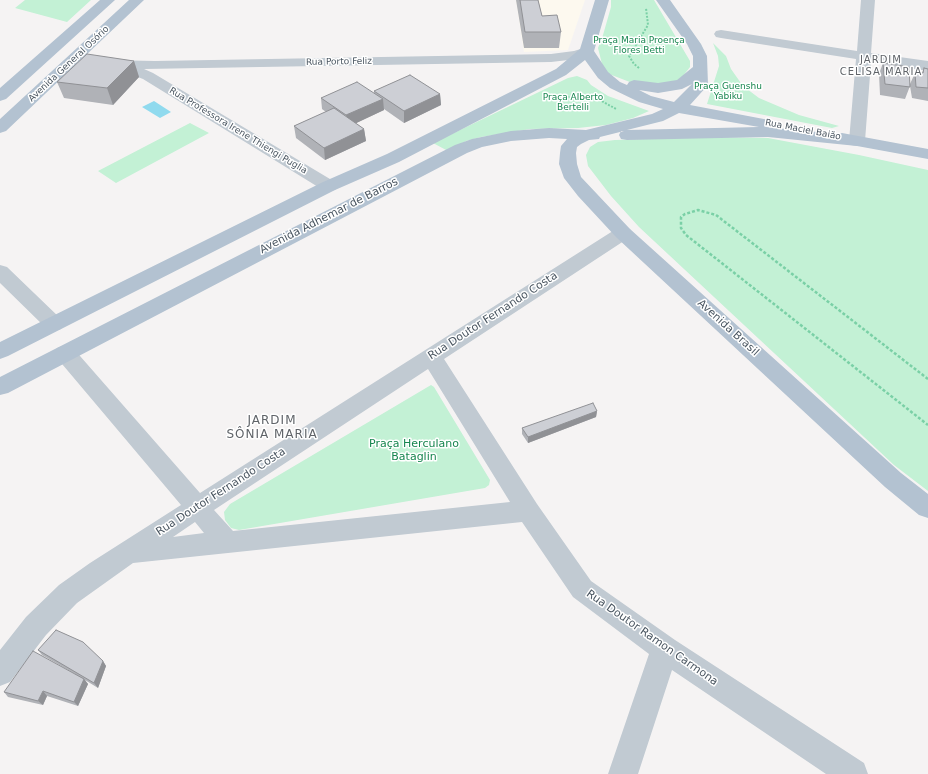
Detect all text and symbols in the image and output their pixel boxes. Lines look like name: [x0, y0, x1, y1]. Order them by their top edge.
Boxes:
street label: Avenida General Osório: [27, 24, 111, 104]
park label: Praça Maria Proença Flores Betti: [593, 36, 685, 57]
district label: JARDIM CELISA MARIA: [840, 54, 922, 78]
street label: Rua Porto Feliz: [306, 56, 372, 68]
park label: Praça Guenshu Yabiku: [694, 82, 762, 103]
street label: Rua Professora Irene Thiengi Puglia: [167, 85, 309, 177]
park label: Praça Alberto Bertelli: [543, 93, 603, 114]
street label: Rua Maciel Baião: [764, 117, 842, 143]
street label: Avenida Adhemar de Barros: [258, 175, 400, 257]
street label: Rua Doutor Fernando Costa: [426, 269, 560, 363]
street label: Avenida Brasil: [695, 297, 761, 359]
district label: JARDIM SÔNIA MARIA: [226, 414, 318, 442]
park label: Praça Herculano Bataglin: [369, 437, 459, 463]
street label: Rua Doutor Fernando Costa: [154, 445, 288, 539]
street label: Rua Doutor Ramon Carmona: [584, 587, 720, 689]

